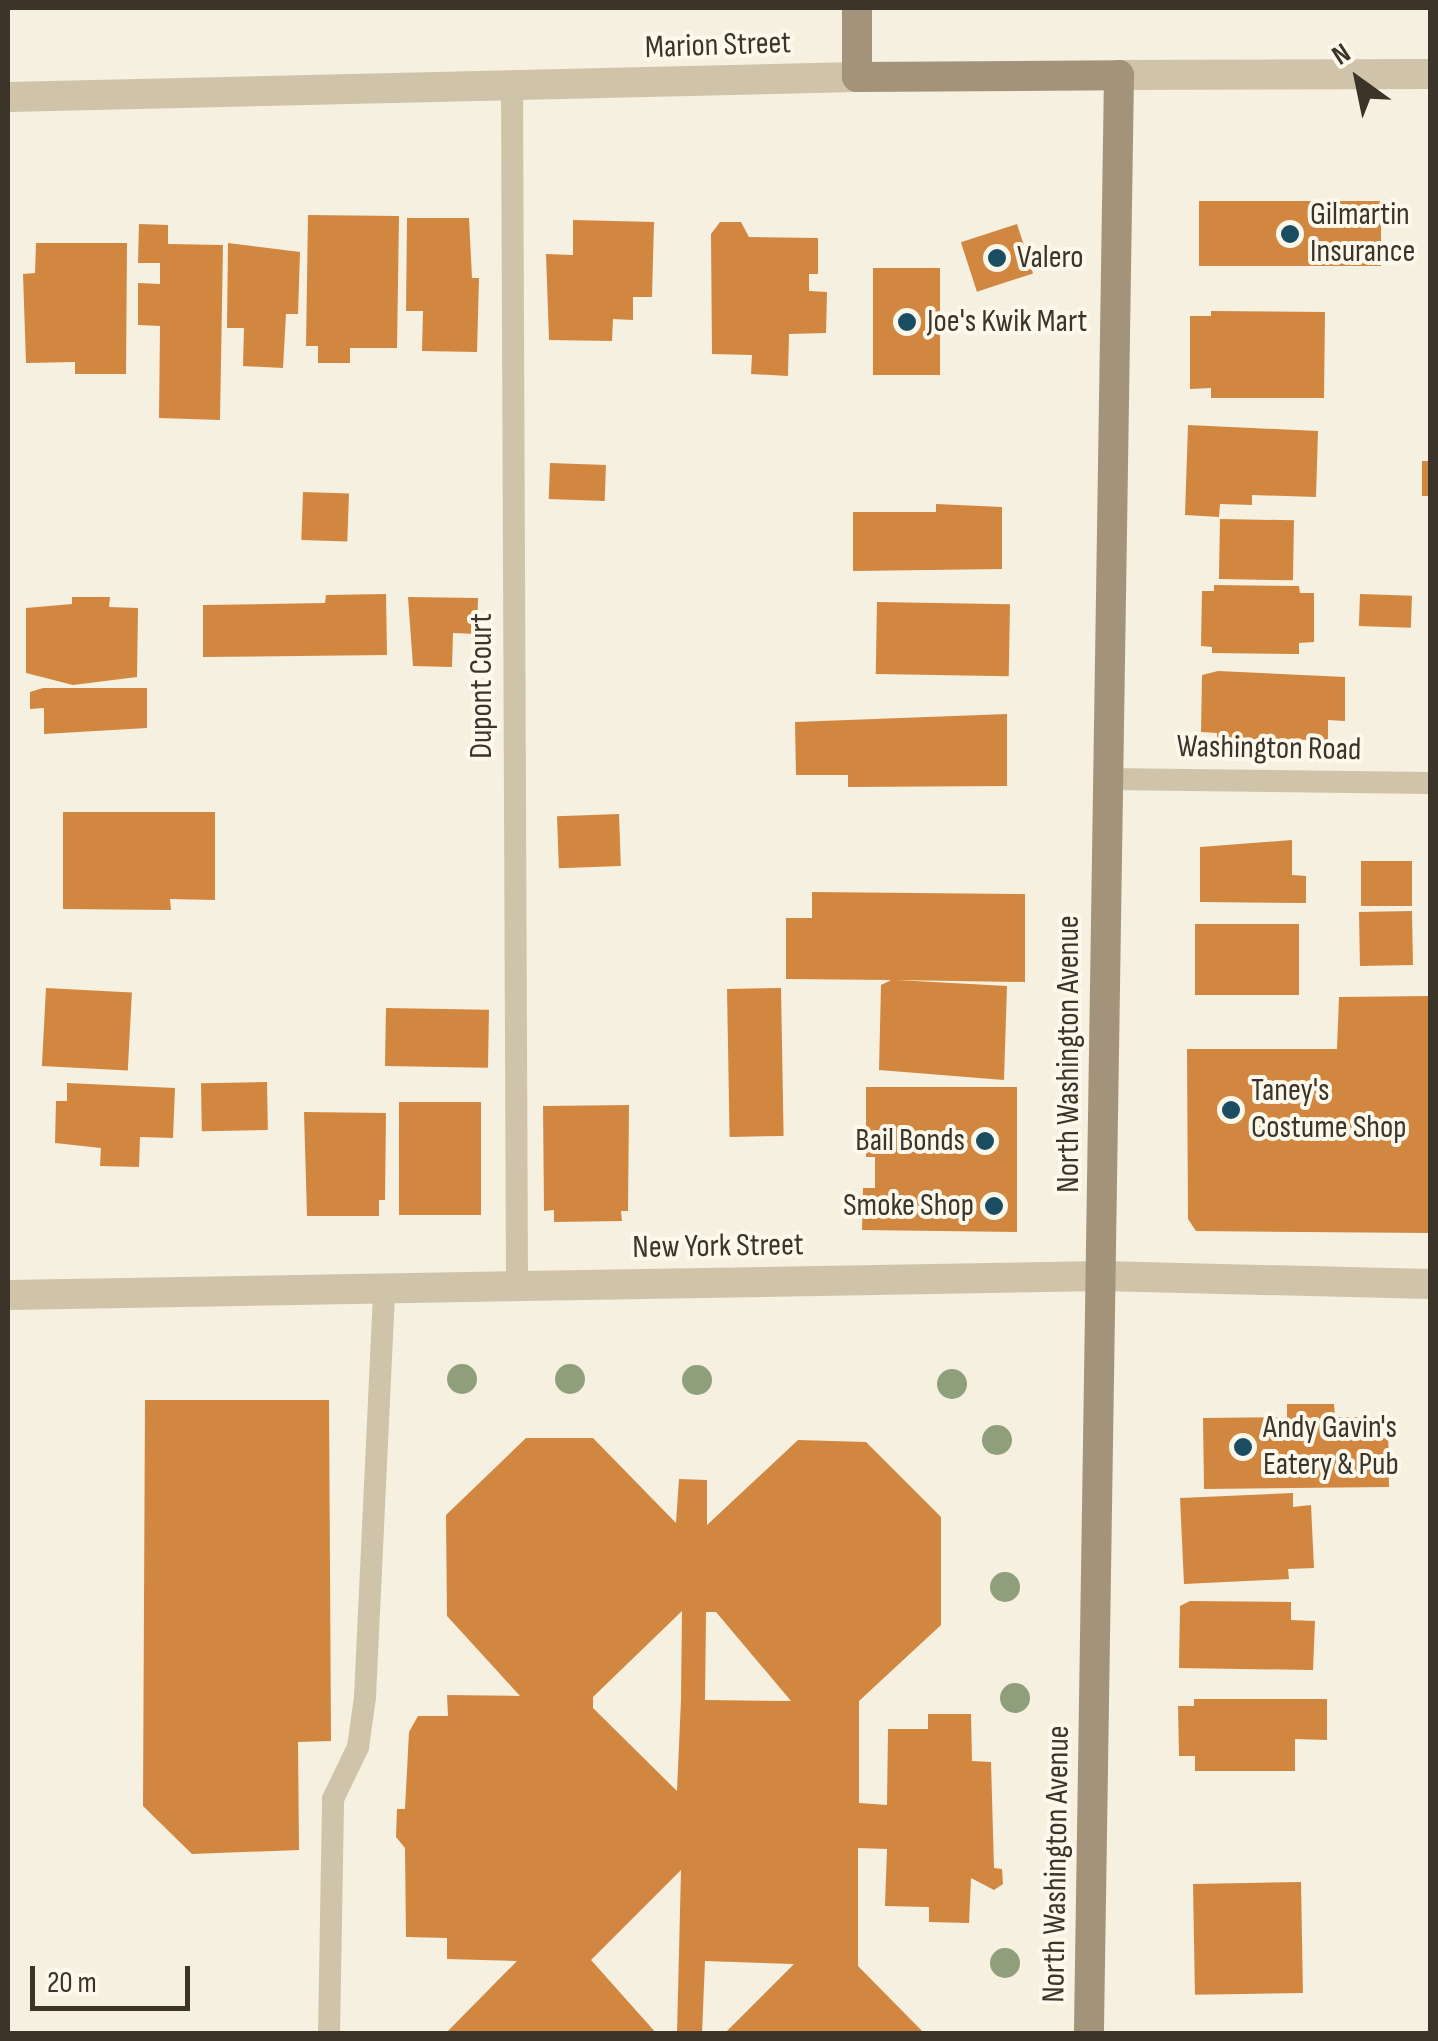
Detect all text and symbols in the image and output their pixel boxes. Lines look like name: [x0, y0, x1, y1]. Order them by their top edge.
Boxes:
street label: Marion Street: [644, 24, 792, 68]
north arrow: [1308, 30, 1408, 130]
text: N: [1326, 37, 1357, 72]
place label: Gilmartin Insurance: [1310, 197, 1415, 272]
marker: Gilmartin Insurance: [1279, 223, 1301, 245]
place label: Valero: [1017, 239, 1083, 277]
marker: Valero: [986, 247, 1008, 269]
place label: Joe's Kwik Mart: [927, 303, 1087, 341]
marker: Joe's Kwik Mart: [896, 311, 918, 333]
street label: Dupont Court: [463, 613, 501, 759]
street label: Washington Road: [1176, 728, 1362, 770]
street label: North Washington Avenue: [1050, 915, 1088, 1193]
place label: Taney's Costume Shop: [1251, 1073, 1407, 1148]
marker: Taney's Costume Shop: [1220, 1099, 1242, 1121]
place label: Bail Bonds: [855, 1122, 965, 1160]
marker: Bail Bonds: [974, 1130, 996, 1152]
place label: Smoke Shop: [843, 1187, 974, 1225]
marker: Smoke Shop: [983, 1195, 1005, 1217]
street label: New York Street: [632, 1226, 804, 1268]
place label: Andy Gavin's Eatery & Pub: [1263, 1410, 1399, 1485]
marker: Andy Gavin's Eatery & Pub: [1232, 1436, 1254, 1458]
street label: North Washington Avenue: [1035, 1725, 1079, 2003]
scale bar: [35, 1946, 195, 2008]
text: 20 m: [47, 1965, 97, 2001]

